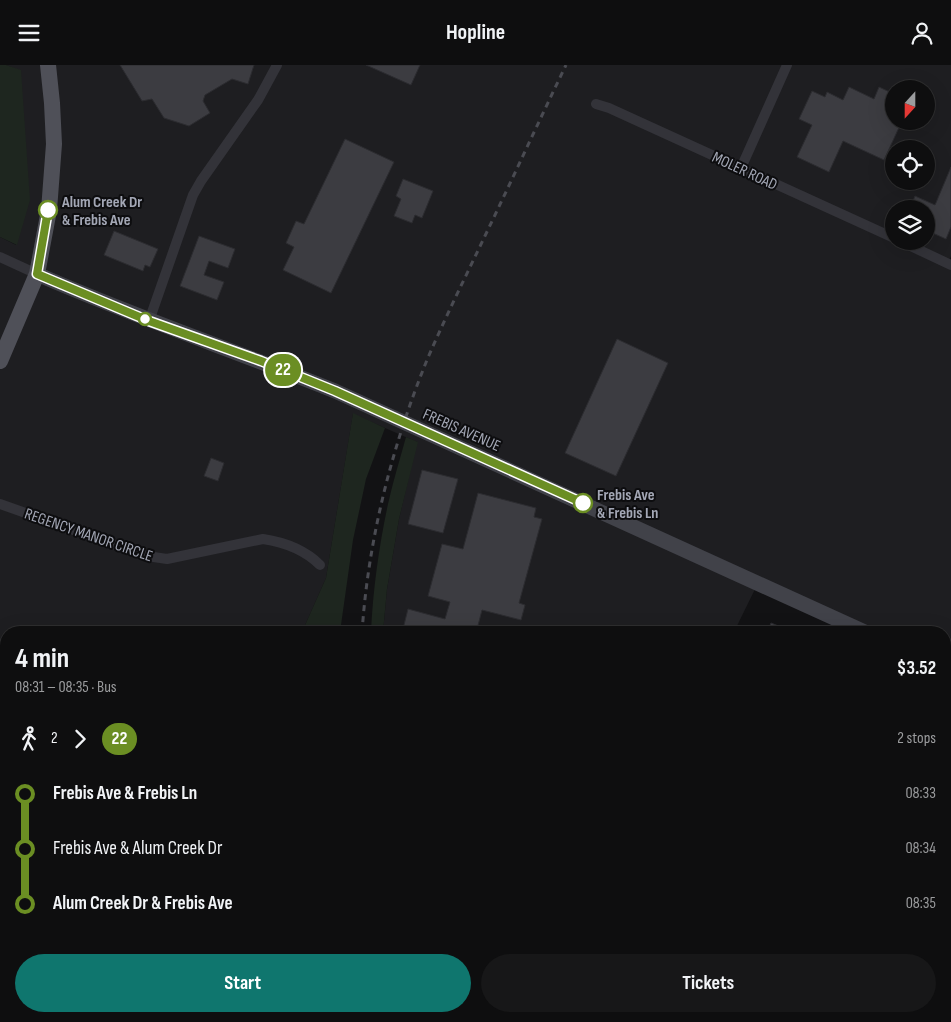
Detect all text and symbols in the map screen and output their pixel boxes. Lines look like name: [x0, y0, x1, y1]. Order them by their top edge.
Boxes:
icon: menu: [15, 19, 43, 47]
text: Hopline: [446, 19, 505, 46]
icon: person: [908, 19, 936, 47]
north arrow: [885, 80, 935, 130]
map controls: [885, 80, 935, 250]
button: locate: [885, 140, 935, 190]
street label: MOLER ROAD: [709, 148, 780, 195]
place label: Alum Creek Dr & Frebis Ave: [61, 193, 142, 230]
marker: Alum Creek Dr & Frebis Ave: [38, 200, 58, 220]
button: layers: [885, 200, 935, 250]
unlabelled marker: [138, 312, 152, 326]
line badge: 22: [260, 354, 306, 386]
text: 22: [275, 359, 291, 380]
street label: FREBIS AVENUE: [420, 405, 503, 456]
place label: Frebis Ave & Frebis Ln: [597, 486, 658, 523]
marker: Frebis Ave & Frebis Ln: [573, 493, 593, 513]
street label: REGENCY MANOR CIRCLE: [22, 505, 155, 566]
text: 4 min: [15, 642, 69, 675]
text: $3.52: [897, 657, 936, 680]
text: 08:31 – 08:35 · Bus: [15, 678, 117, 697]
icon: walk: [15, 725, 43, 753]
icon: forward: [66, 725, 94, 753]
text: 22: [112, 728, 127, 749]
text: 2: [51, 729, 58, 748]
text: 2 stops: [897, 729, 936, 748]
text: Frebis Ave & Frebis Ln: [53, 782, 197, 805]
text: 08:33: [905, 784, 936, 803]
text: Frebis Ave & Alum Creek Dr: [53, 837, 222, 860]
text: 08:34: [905, 839, 936, 858]
text: Alum Creek Dr & Frebis Ave: [53, 892, 233, 915]
text: 08:35: [906, 894, 936, 913]
button: Start: [15, 954, 471, 1012]
button: Tickets: [481, 954, 936, 1012]

